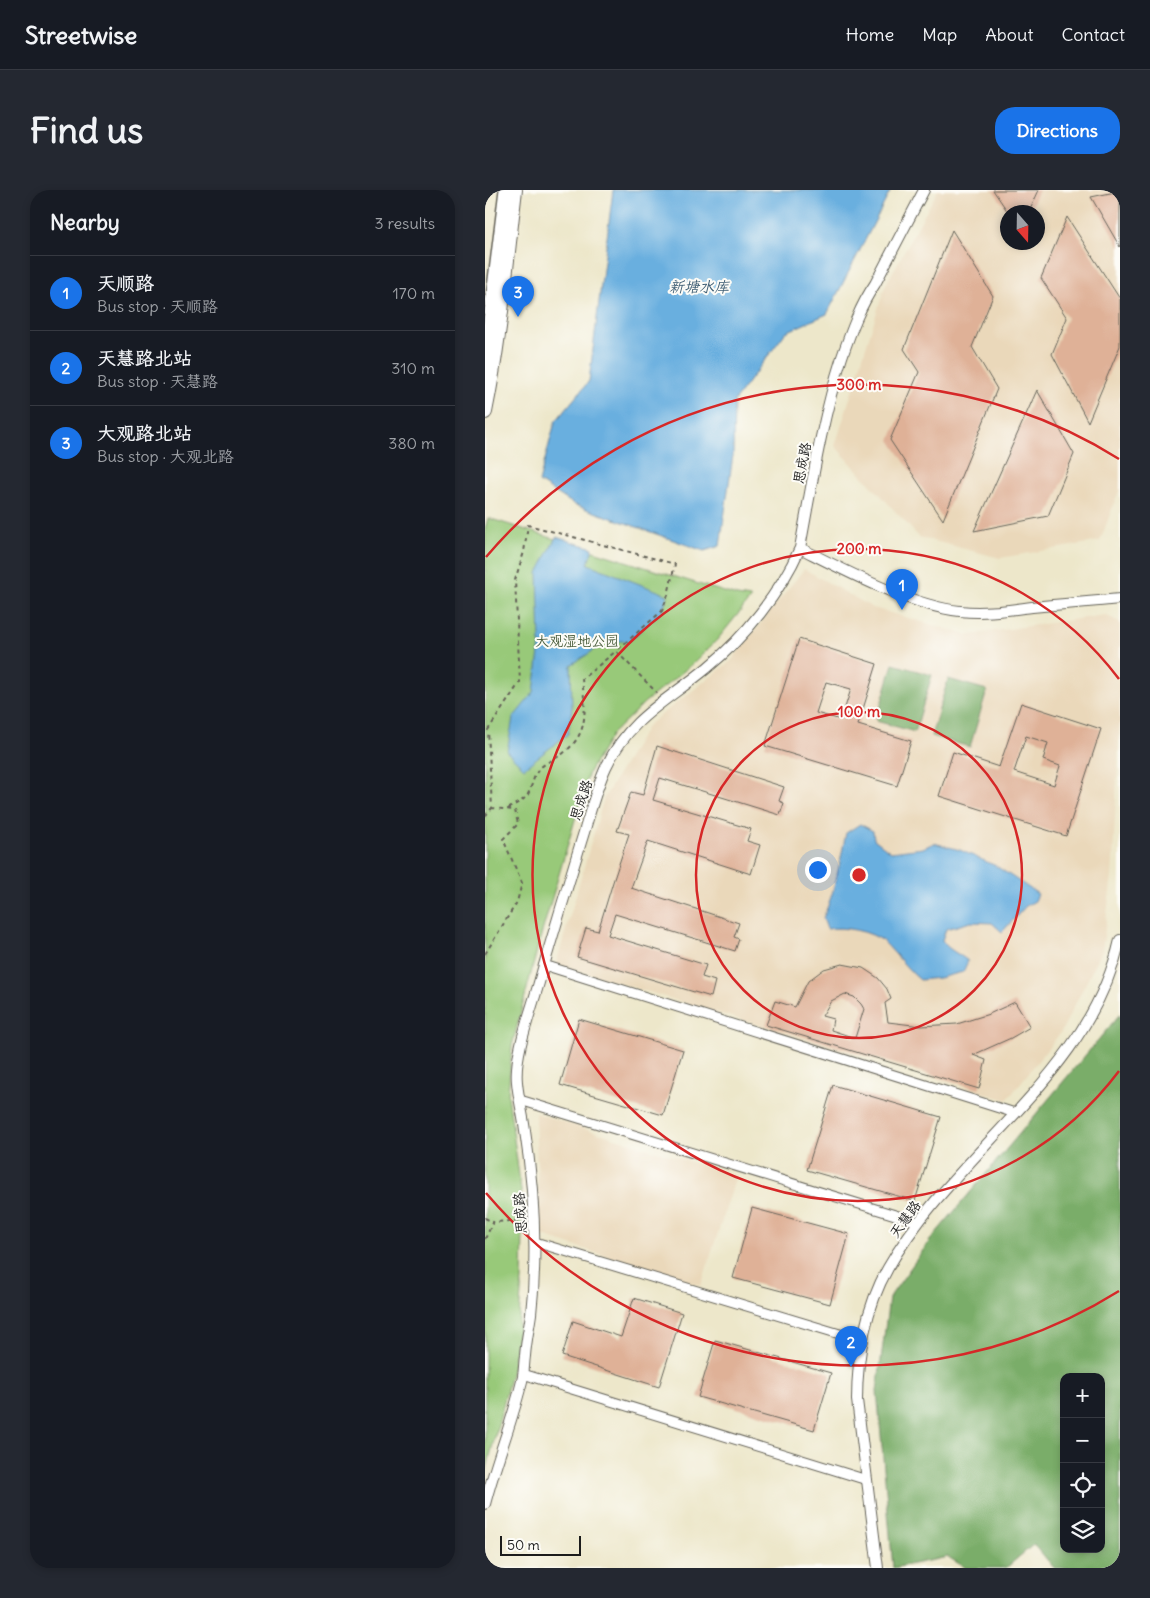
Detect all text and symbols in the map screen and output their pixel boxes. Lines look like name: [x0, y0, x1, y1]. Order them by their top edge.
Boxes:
text: Streetwise: [25, 20, 137, 50]
text: Home: [846, 23, 894, 46]
text: Map: [922, 23, 957, 46]
text: About: [985, 23, 1033, 46]
text: Contact: [1061, 23, 1125, 46]
button: Directions: [995, 107, 1120, 154]
text: Find us: [30, 108, 143, 152]
north arrow: [1000, 205, 1045, 250]
text: Nearby: [50, 209, 120, 236]
text: 3 results: [375, 213, 435, 233]
text: 天顺路: [97, 271, 154, 295]
pin: 3: [502, 276, 534, 317]
water label: 新塘水库: [669, 277, 730, 296]
text: 1: [63, 283, 69, 303]
text: 170 m: [392, 283, 435, 303]
text: Bus stop · 天顺路: [97, 296, 218, 316]
text: 天慧路北站: [97, 346, 192, 370]
text: 2: [62, 358, 70, 378]
text: 310 m: [391, 358, 435, 378]
text: Bus stop · 天慧路: [97, 371, 218, 391]
text: 300 m: [837, 375, 882, 394]
text: 大观路北站: [97, 421, 192, 445]
text: 3: [61, 433, 71, 453]
text: 380 m: [388, 433, 435, 453]
street label: 思成路: [789, 441, 815, 485]
text: Bus stop · 大观北路: [97, 446, 234, 466]
text: 200 m: [837, 539, 881, 558]
pin: 1: [886, 569, 918, 610]
park label: 大观湿地公园: [535, 632, 619, 650]
text: 100 m: [838, 702, 880, 721]
street label: 思成路: [566, 777, 596, 823]
your location: [805, 857, 831, 883]
centre of rings: [850, 866, 868, 884]
street label: 思成路: [510, 1191, 530, 1235]
street label: 天慧路: [885, 1197, 925, 1241]
pin: 2: [835, 1326, 867, 1367]
map controls: [1060, 1373, 1105, 1553]
button: +: [1060, 1373, 1105, 1418]
button: −: [1060, 1418, 1105, 1463]
button: locate: [1060, 1463, 1105, 1508]
button: layers: [1060, 1508, 1105, 1553]
scale bar: [500, 1533, 581, 1556]
text: 50 m: [507, 1536, 540, 1554]

